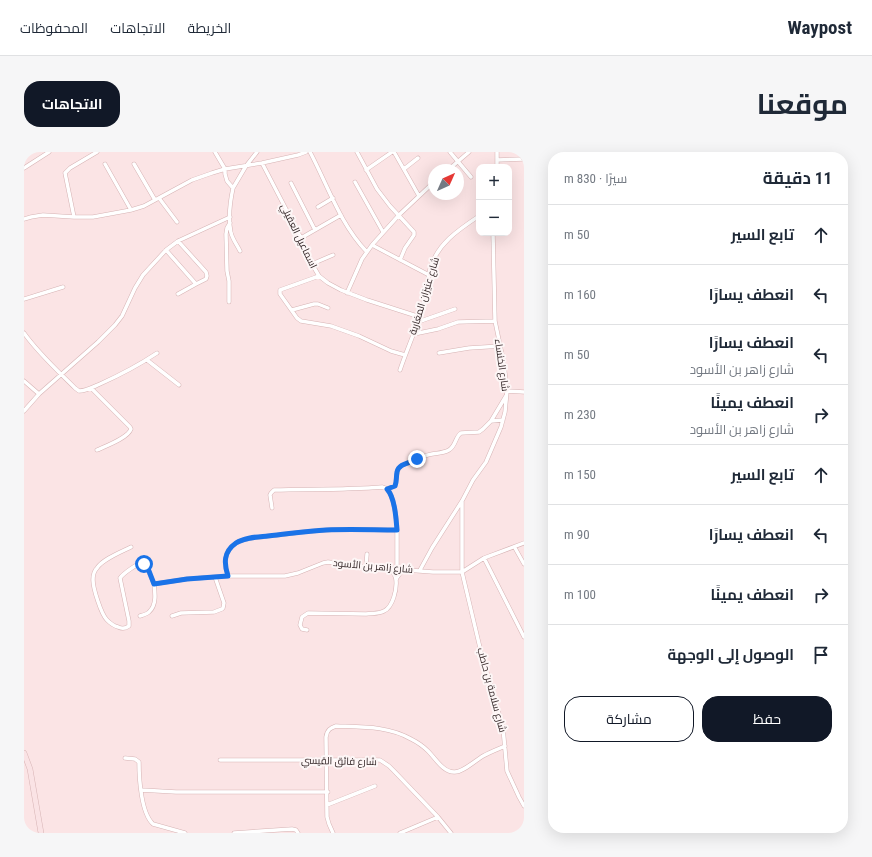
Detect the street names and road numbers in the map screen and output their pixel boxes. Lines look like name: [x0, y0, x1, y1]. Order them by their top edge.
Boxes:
street label: اسماعيل العقيلي: [277, 202, 319, 271]
street label: شارع عنيزان المغاربة: [407, 256, 442, 336]
street label: شارع الخنساء: [492, 338, 511, 392]
street label: شارع زاهر بن الأسود: [332, 557, 413, 576]
street label: شارع سلامة بن حاطب: [474, 646, 509, 734]
street label: شارع فائق القيسي: [301, 755, 377, 769]

